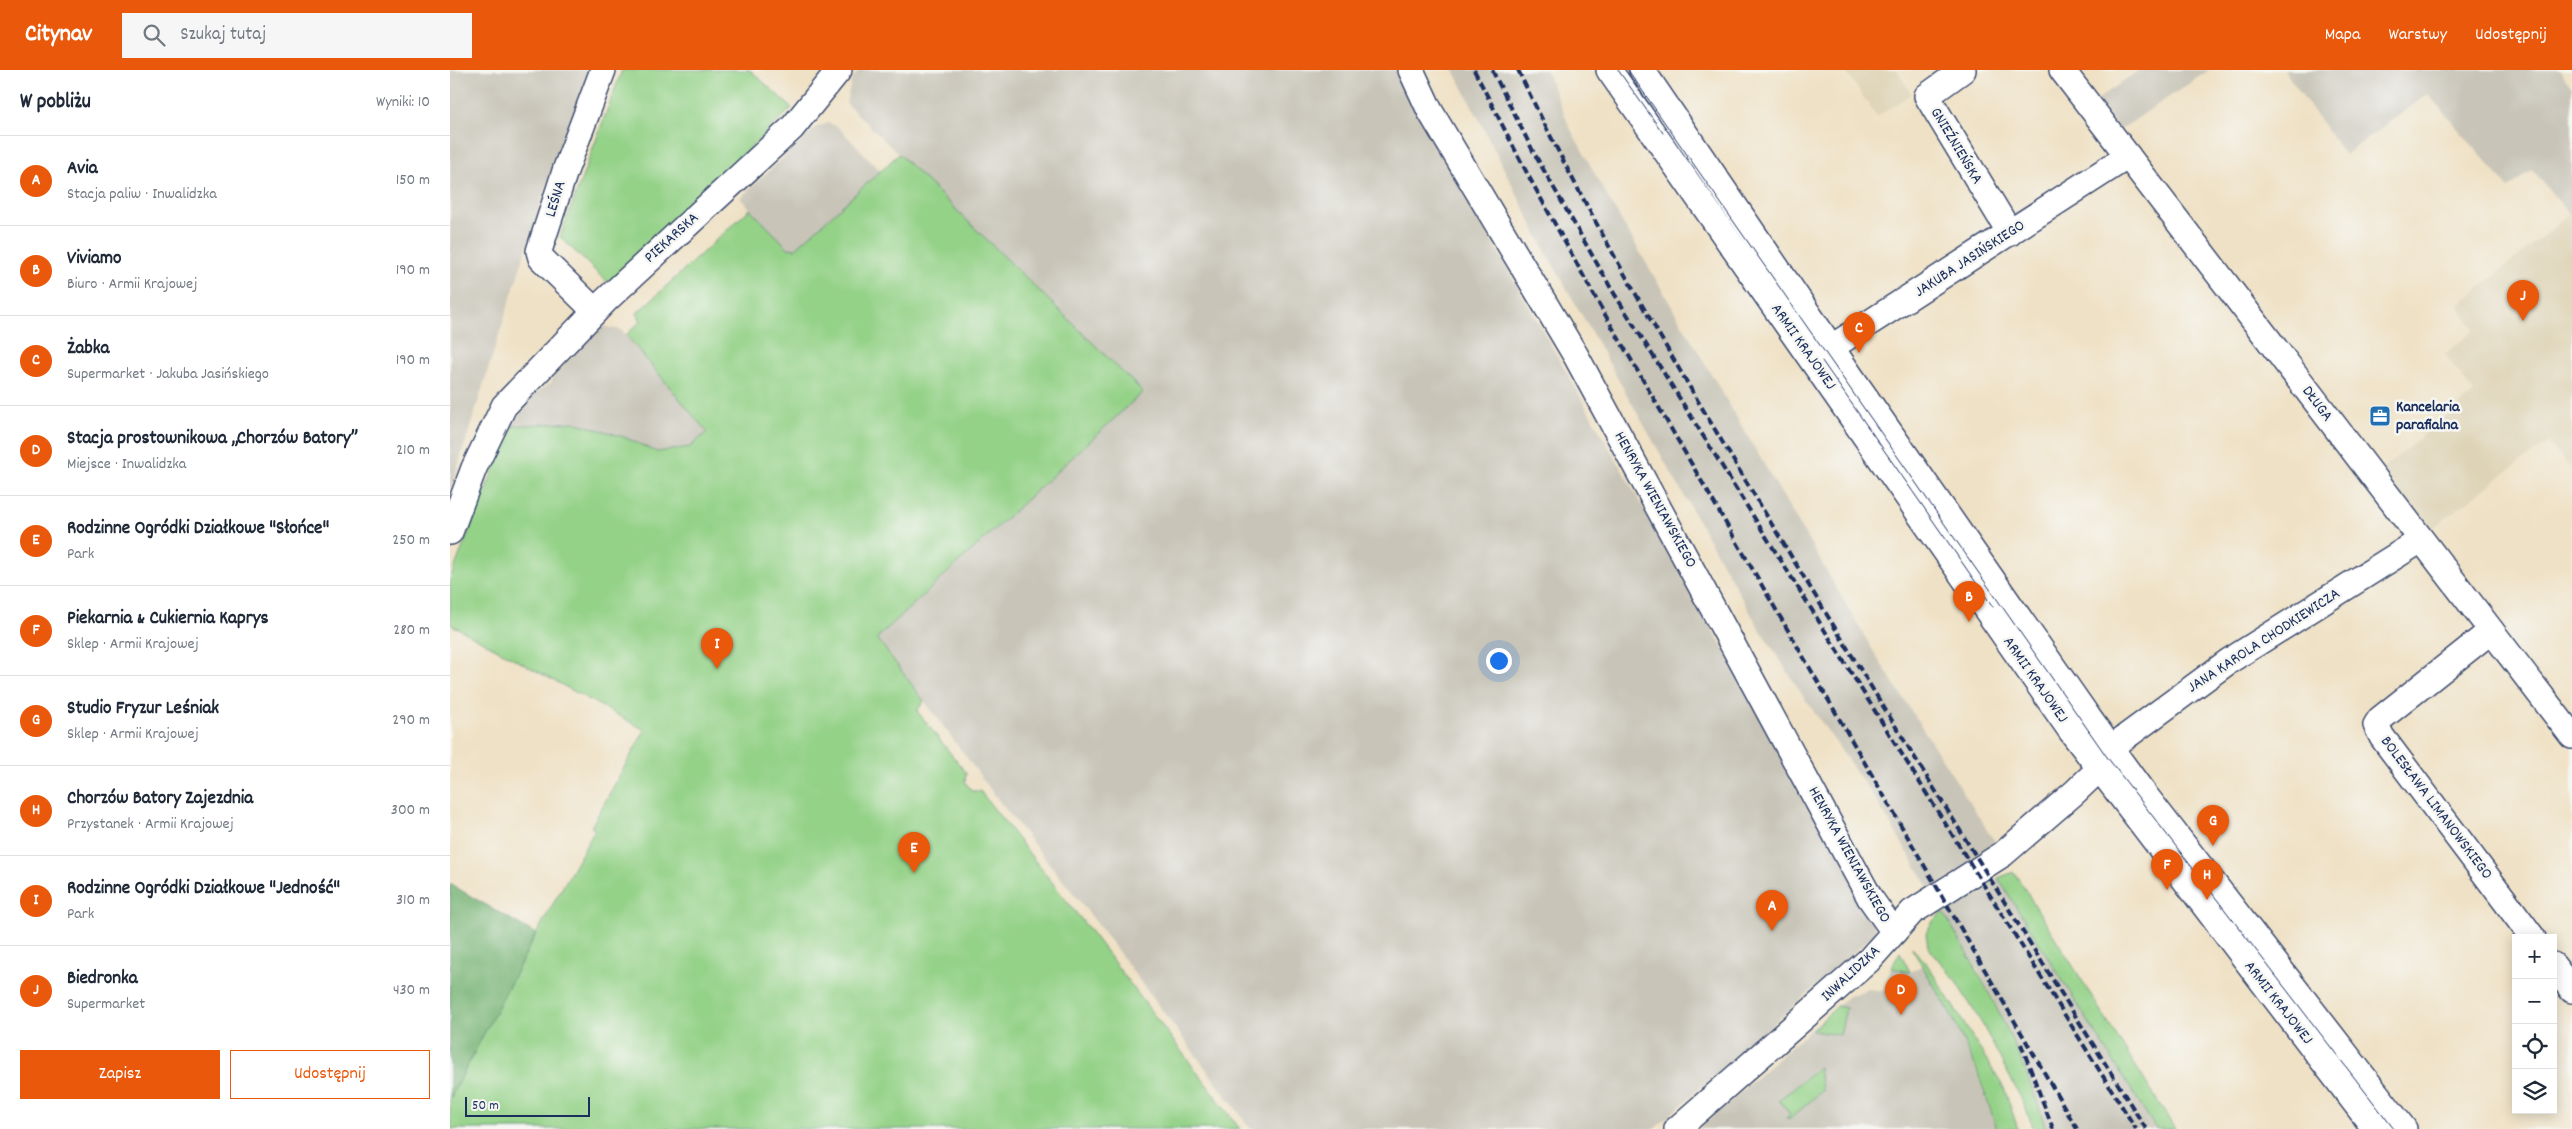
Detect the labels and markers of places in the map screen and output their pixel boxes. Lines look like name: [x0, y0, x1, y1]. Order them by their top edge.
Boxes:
pin: J: [2507, 280, 2539, 321]
pin: C: [1843, 312, 1875, 353]
place label: Kancelaria parafialna: [2396, 396, 2461, 437]
office icon: Kancelaria parafialna: [2368, 404, 2392, 428]
pin: B: [1953, 581, 1985, 622]
pin: I: [701, 628, 733, 669]
pin: G: [2197, 805, 2229, 846]
pin: E: [898, 832, 930, 873]
pin: F: [2151, 849, 2183, 890]
pin: H: [2191, 859, 2223, 900]
pin: A: [1756, 890, 1788, 931]
pin: D: [1885, 974, 1917, 1015]

